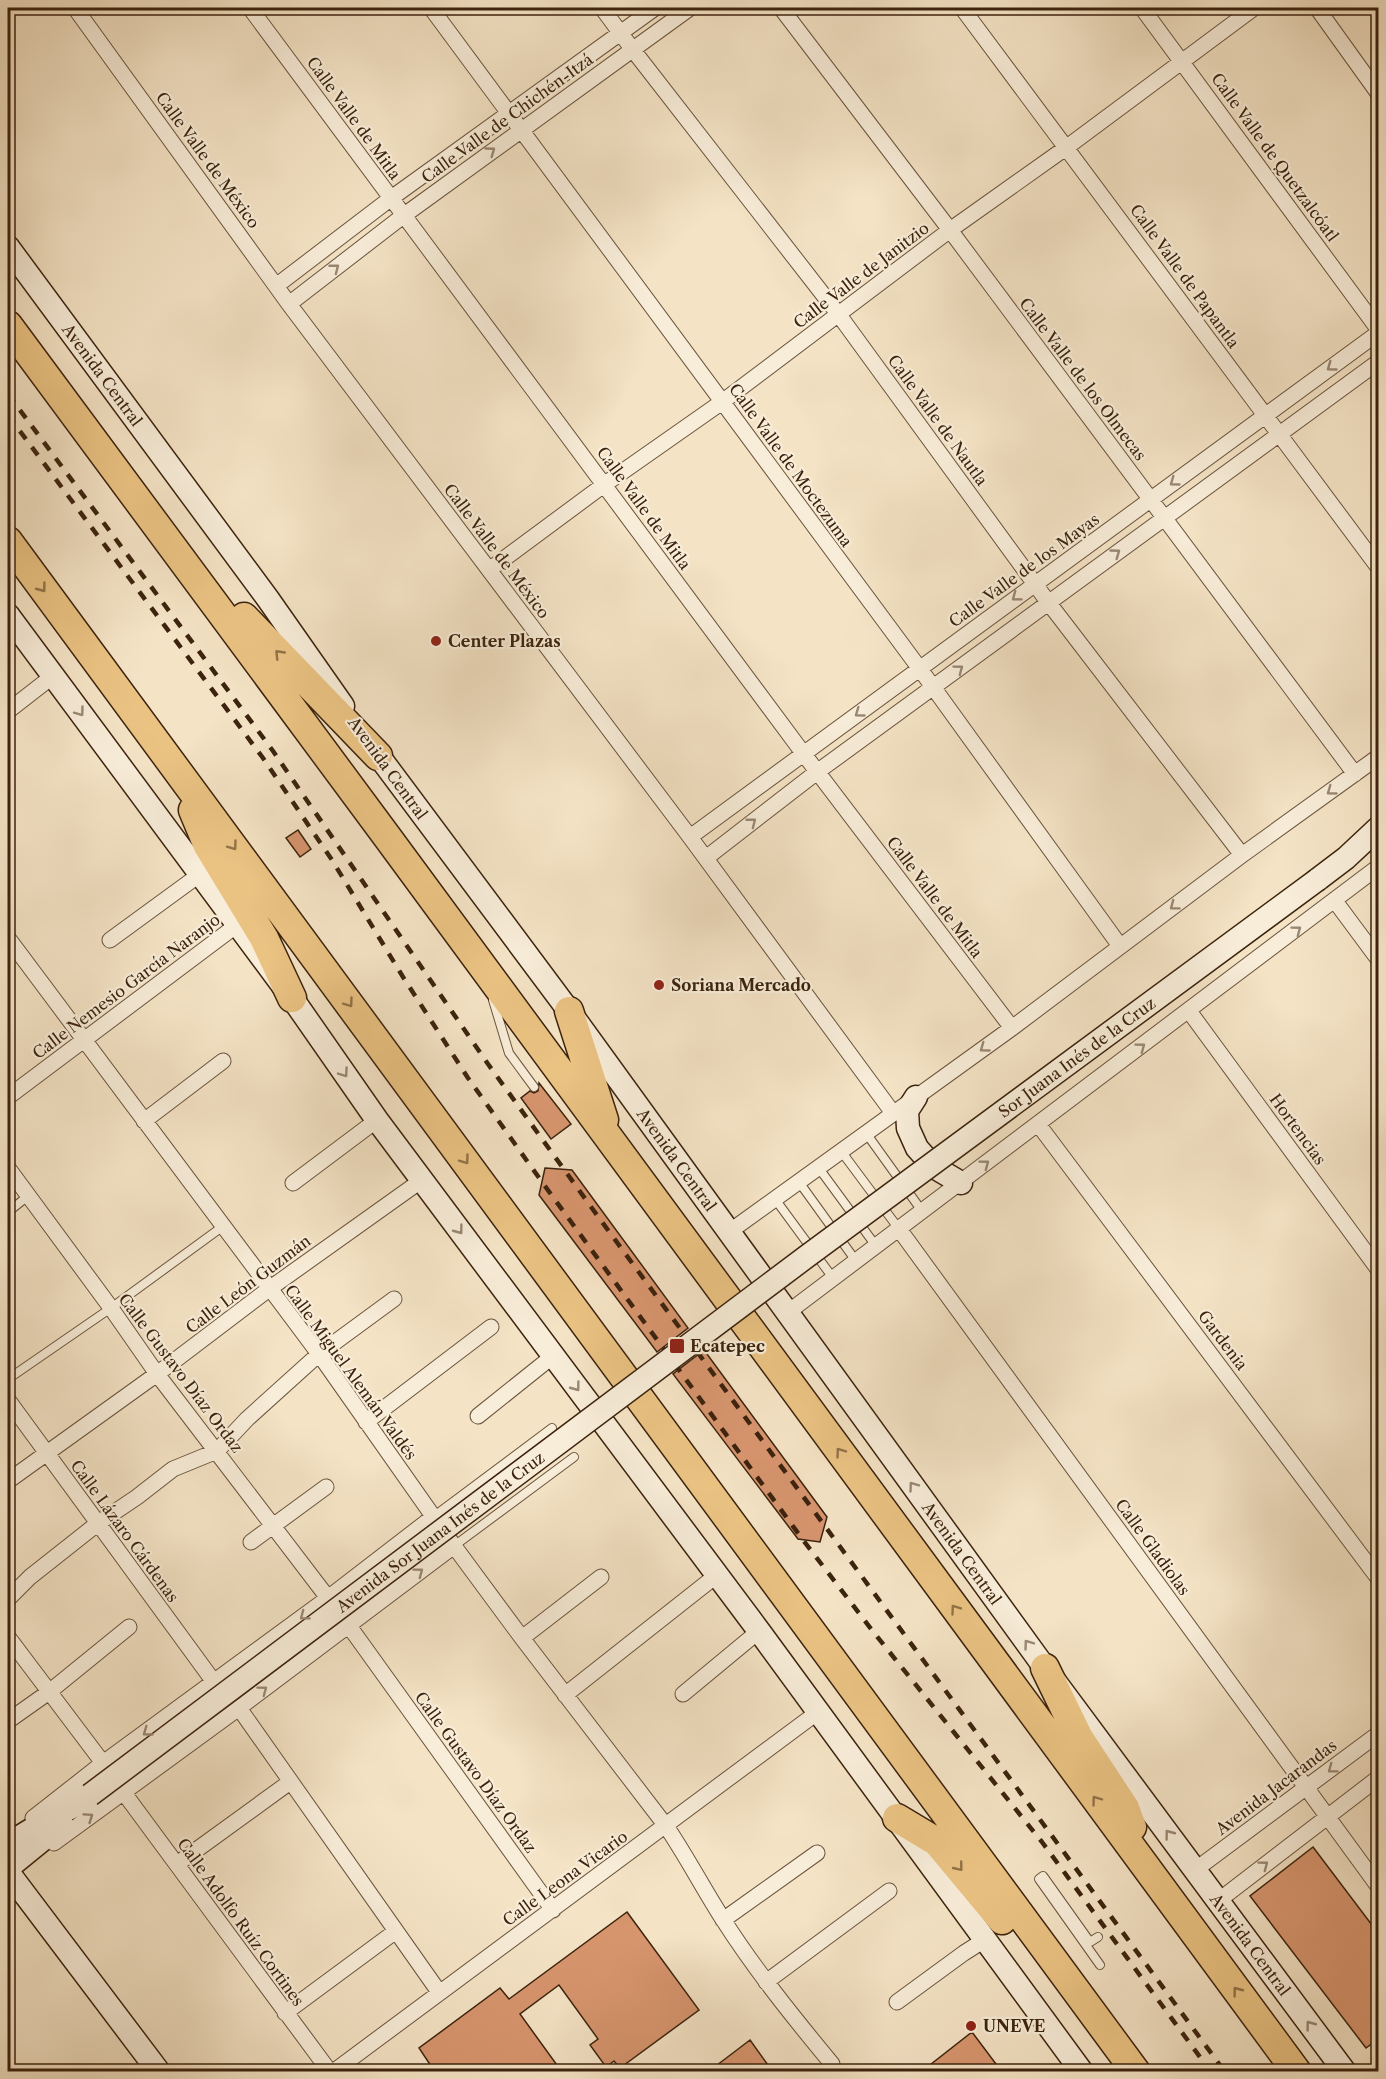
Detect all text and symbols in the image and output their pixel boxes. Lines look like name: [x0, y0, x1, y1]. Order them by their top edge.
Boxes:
street label: Calle Valle de Chichén-Itzá: [417, 49, 597, 187]
street label: Calle Valle de Mitla: [303, 53, 406, 184]
street label: Calle Valle de Quetzalcóatl: [1207, 69, 1343, 245]
street label: Calle Valle de México: [152, 88, 264, 232]
one-way arrow: [485, 148, 496, 159]
street label: Calle Valle de Papantla: [1126, 200, 1244, 352]
street label: Calle Valle de Janitzio: [789, 217, 933, 332]
one-way arrow: [329, 264, 340, 275]
street label: Calle Valle de los Olmecas: [1015, 294, 1151, 464]
street label: Avenida Central: [58, 319, 147, 430]
street label: Calle Valle de Nautla: [884, 351, 993, 490]
one-way arrow: [1327, 360, 1338, 371]
street label: Calle Valle de Moctezuma: [725, 379, 857, 551]
street label: Calle Valle de Mitla: [593, 443, 696, 574]
one-way arrow: [1169, 475, 1180, 486]
street label: Calle Valle de México: [440, 480, 554, 623]
street label: Calle Valle de los Mayas: [945, 509, 1103, 631]
one-way arrow: [1110, 549, 1121, 560]
one-way arrow: [35, 582, 46, 593]
one-way arrow: [1012, 590, 1023, 601]
place label: Center Plazas: [448, 631, 561, 651]
marker: Center Plazas: [429, 634, 443, 648]
one-way arrow: [275, 650, 286, 661]
one-way arrow: [952, 665, 963, 676]
one-way arrow: [855, 705, 866, 716]
one-way arrow: [73, 706, 84, 717]
street label: Avenida Central: [343, 712, 432, 823]
one-way arrow: [1327, 784, 1338, 795]
one-way arrow: [745, 819, 756, 830]
street label: Calle Valle de Mitla: [883, 832, 988, 962]
one-way arrow: [226, 840, 237, 851]
one-way arrow: [1169, 899, 1180, 910]
street label: Calle Nemesio García Naranjo: [28, 909, 224, 1063]
one-way arrow: [1290, 926, 1301, 937]
place label: Soriana Mercado: [671, 975, 811, 995]
marker: Soriana Mercado: [652, 978, 666, 992]
street label: Sor Juana Inés de la Cruz: [994, 993, 1159, 1122]
one-way arrow: [342, 997, 353, 1008]
one-way arrow: [979, 1041, 990, 1052]
one-way arrow: [1134, 1043, 1145, 1054]
one-way arrow: [337, 1066, 348, 1077]
street label: Hortencias: [1265, 1089, 1331, 1169]
street label: Avenida Central: [632, 1104, 721, 1215]
one-way arrow: [457, 1154, 468, 1165]
one-way arrow: [978, 1161, 989, 1172]
one-way arrow: [452, 1224, 463, 1235]
street label: Calle León Guzmán: [182, 1230, 314, 1338]
street label: Calle Miguel Alemán Valdés: [281, 1280, 421, 1464]
street label: Calle Gustavo Díaz Ordaz: [115, 1289, 247, 1457]
street label: Gardenia: [1194, 1306, 1252, 1374]
place label: Ecatepec: [690, 1336, 765, 1356]
marker: Ecatepec: [668, 1337, 686, 1355]
one-way arrow: [568, 1380, 579, 1391]
street label: Avenida Sor Juana Inés de la Cruz: [331, 1447, 548, 1617]
one-way arrow: [836, 1448, 847, 1459]
street label: Calle Lázaro Cárdenas: [67, 1456, 183, 1606]
one-way arrow: [910, 1482, 921, 1493]
street label: Calle Gladiolas: [1111, 1495, 1195, 1599]
street label: Avenida Central: [917, 1497, 1006, 1609]
one-way arrow: [413, 1569, 424, 1580]
one-way arrow: [952, 1605, 963, 1616]
one-way arrow: [299, 1609, 310, 1620]
one-way arrow: [1024, 1639, 1035, 1650]
one-way arrow: [257, 1686, 268, 1697]
street label: Calle Gustavo Díaz Ordaz: [411, 1688, 541, 1856]
one-way arrow: [142, 1724, 153, 1735]
street label: Avenida Jacarandas: [1211, 1735, 1340, 1840]
one-way arrow: [1327, 1761, 1338, 1772]
one-way arrow: [1092, 1796, 1103, 1807]
one-way arrow: [83, 1813, 94, 1824]
street label: Calle Leona Vicario: [499, 1826, 631, 1930]
one-way arrow: [1165, 1830, 1176, 1841]
street label: Calle Adolfo Ruíz Cortines: [173, 1834, 309, 2010]
one-way arrow: [951, 1860, 962, 1871]
one-way arrow: [1258, 1862, 1269, 1873]
street label: Avenida Central: [1205, 1889, 1295, 2000]
one-way arrow: [1233, 1986, 1244, 1997]
place label: UNEVE: [983, 2016, 1045, 2036]
marker: UNEVE: [964, 2019, 978, 2033]
one-way arrow: [1307, 2020, 1318, 2031]

